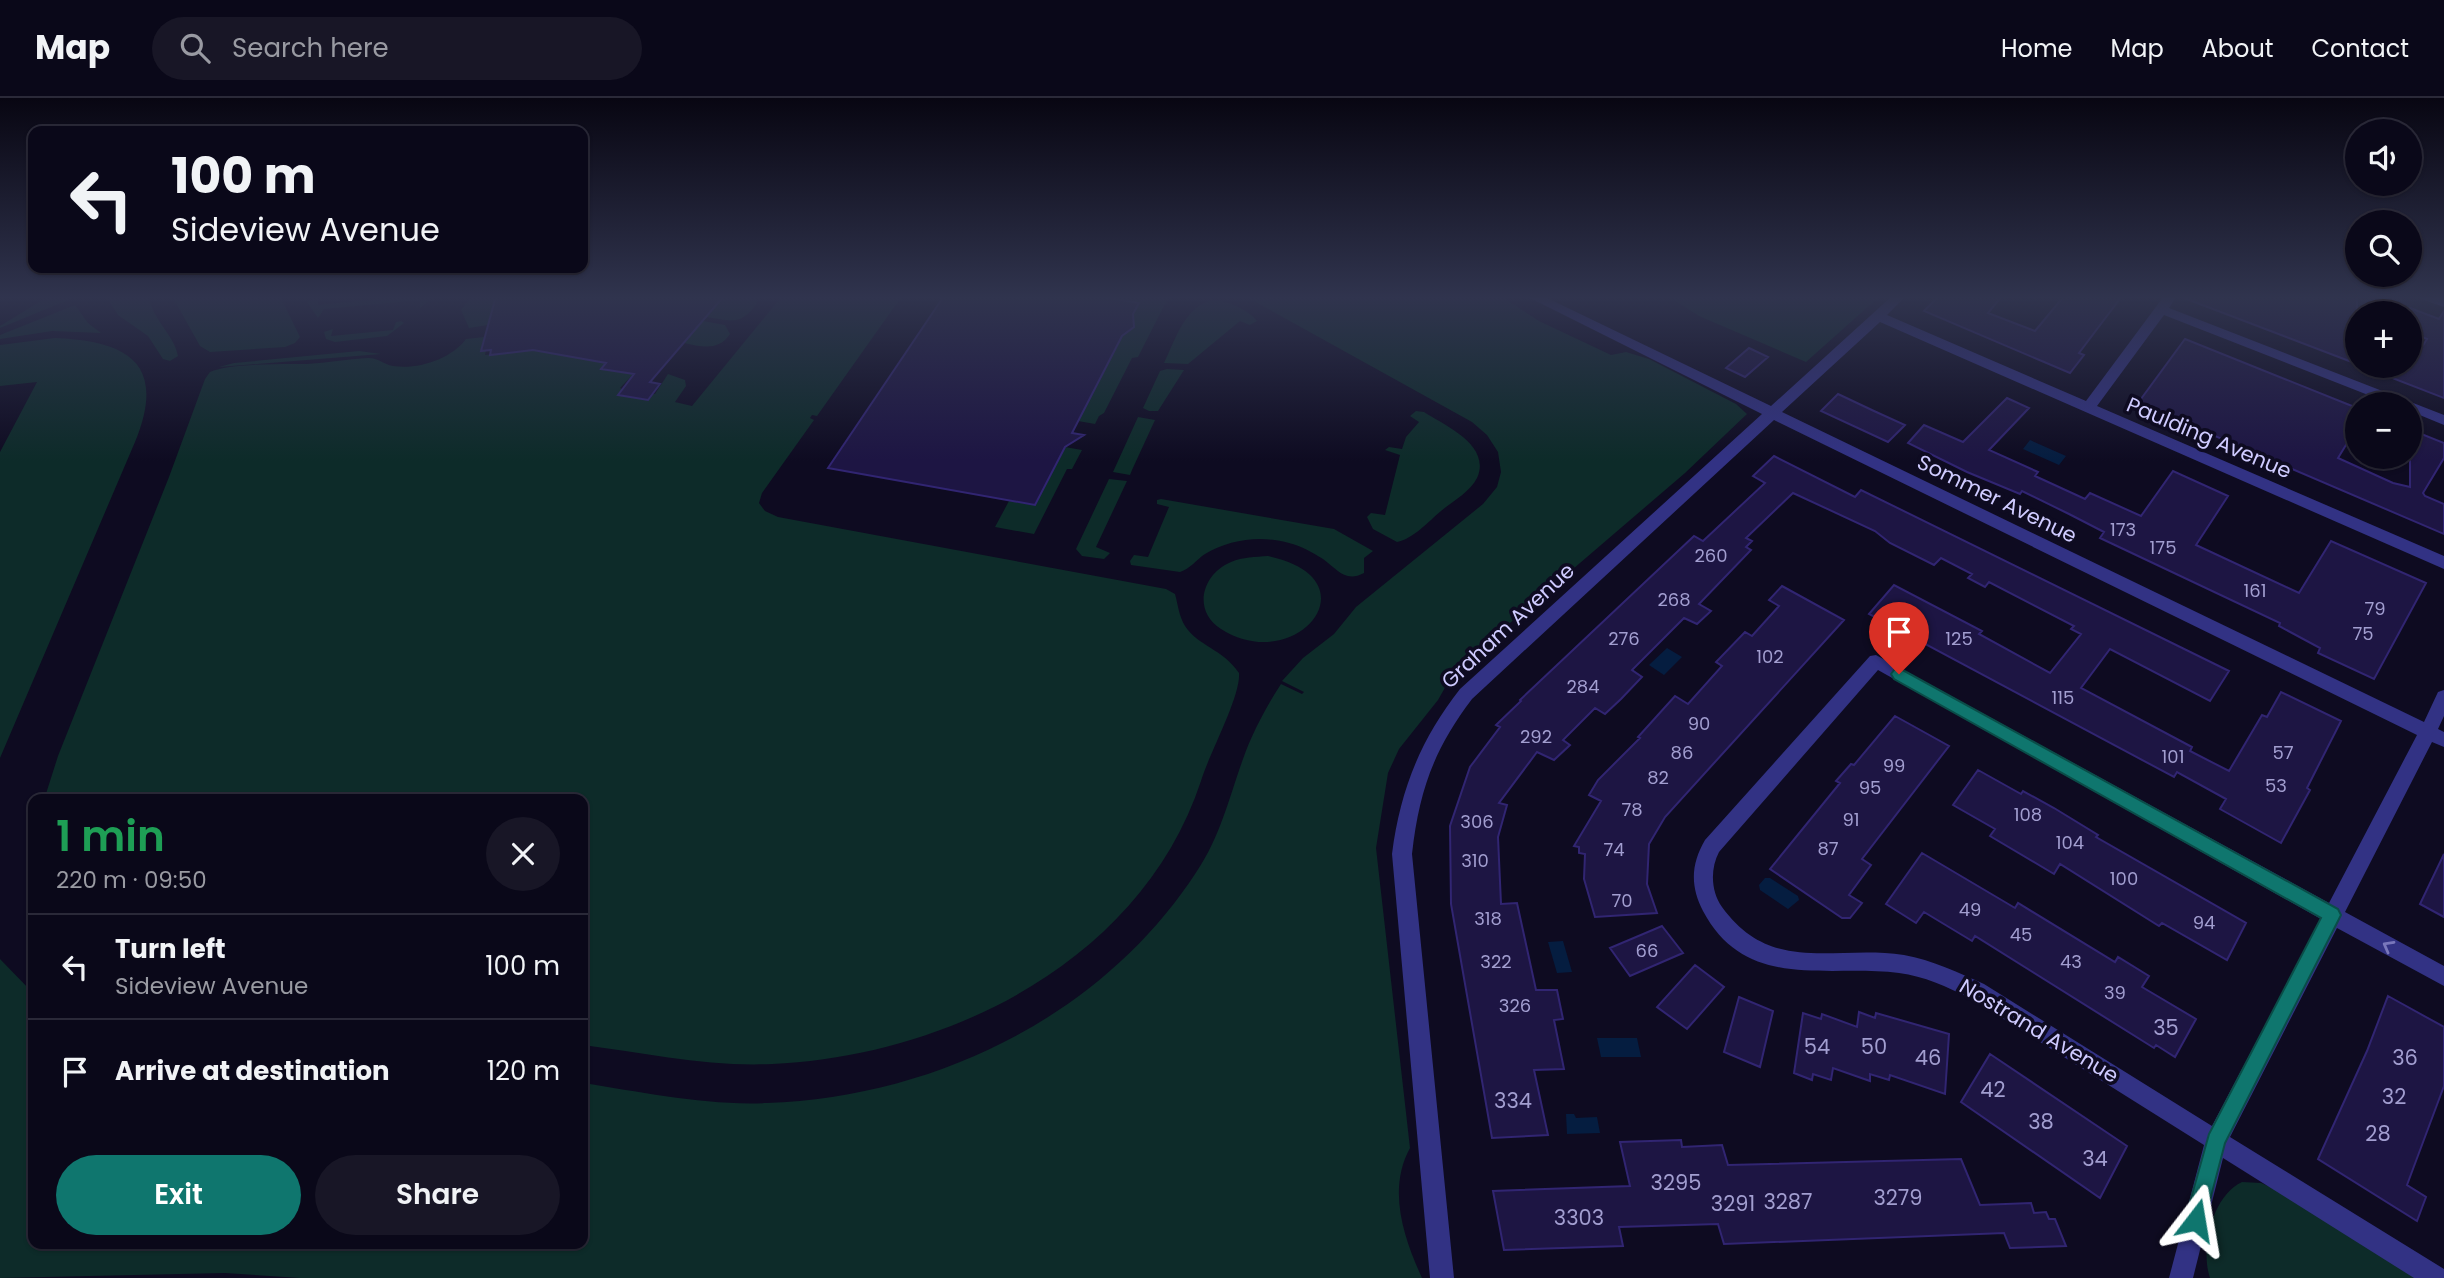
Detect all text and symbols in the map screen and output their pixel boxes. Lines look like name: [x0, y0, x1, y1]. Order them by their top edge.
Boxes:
search box: [152, 17, 642, 80]
text: Map: [35, 24, 110, 71]
icon: search: [176, 29, 214, 67]
text: Search here: [232, 30, 389, 66]
text: Home: [2001, 32, 2073, 65]
text: Map: [2111, 32, 2164, 65]
text: About: [2202, 32, 2273, 65]
text: Contact: [2311, 32, 2409, 65]
map controls: [2345, 119, 2422, 469]
button: sound: [2345, 119, 2422, 196]
text: 100 m: [171, 142, 316, 210]
icon: left: [56, 154, 147, 245]
text: Sideview Avenue: [171, 207, 440, 252]
button: search: [2345, 210, 2422, 287]
button: +: [2345, 301, 2422, 378]
street label: Paulding Avenue: [2122, 390, 2296, 485]
button: −: [2345, 392, 2422, 469]
street label: Sommer Avenue: [1913, 447, 2082, 550]
house number: 173: [2110, 517, 2136, 542]
house number: 175: [2150, 535, 2176, 560]
house number: 260: [1694, 543, 1728, 568]
street label: Graham Avenue: [1435, 556, 1580, 695]
house number: 161: [2244, 578, 2266, 603]
house number: 268: [1657, 587, 1691, 612]
house number: 79: [2364, 596, 2386, 621]
pin: [1869, 602, 1929, 674]
icon: arrive: [1880, 613, 1918, 651]
house number: 75: [2352, 621, 2374, 646]
house number: 276: [1608, 626, 1640, 651]
house number: 125: [1945, 626, 1973, 651]
house number: 102: [1756, 644, 1784, 669]
house number: 284: [1566, 674, 1600, 699]
house number: 115: [2052, 685, 2074, 710]
house number: 90: [1688, 711, 1710, 736]
house number: 292: [1520, 724, 1552, 749]
house number: 86: [1671, 740, 1693, 765]
house number: 57: [2272, 740, 2294, 765]
house number: 101: [2162, 744, 2184, 769]
house number: 99: [1883, 753, 1905, 778]
house number: 82: [1647, 765, 1669, 790]
house number: 53: [2265, 773, 2287, 798]
house number: 95: [1859, 775, 1881, 800]
house number: 78: [1621, 797, 1643, 822]
house number: 108: [2014, 802, 2042, 827]
text: 1 min: [56, 807, 165, 866]
house number: 91: [1842, 807, 1860, 832]
house number: 306: [1460, 809, 1494, 834]
button: close: [486, 817, 560, 891]
house number: 104: [2056, 830, 2084, 855]
house number: 87: [1817, 836, 1839, 861]
house number: 74: [1603, 837, 1625, 862]
house number: 310: [1461, 848, 1489, 873]
text: 220 m · 09:50: [56, 864, 207, 896]
house number: 100: [2110, 866, 2138, 891]
house number: 70: [1611, 888, 1633, 913]
house number: 49: [1959, 897, 1981, 922]
house number: 318: [1474, 906, 1502, 931]
house number: 94: [2193, 910, 2215, 935]
house number: 45: [2010, 922, 2032, 947]
text: Turn left: [115, 931, 226, 967]
house number: 66: [1636, 938, 1658, 963]
one-way arrow: [2382, 941, 2395, 954]
icon: left: [56, 948, 94, 986]
text: 100 m: [485, 948, 560, 984]
house number: 322: [1480, 949, 1512, 974]
house number: 43: [2060, 949, 2082, 974]
text: Sideview Avenue: [115, 970, 308, 1002]
street label: Nostrand Avenue: [1954, 972, 2124, 1090]
house number: 39: [2104, 980, 2126, 1005]
house number: 326: [1499, 993, 1531, 1018]
house number: 35: [2153, 1013, 2179, 1042]
house number: 54: [1804, 1032, 1830, 1061]
house number: 50: [1861, 1032, 1887, 1061]
house number: 46: [1915, 1043, 1941, 1072]
house number: 36: [2392, 1043, 2418, 1072]
icon: arrive: [56, 1053, 94, 1091]
text: Arrive at destination: [115, 1053, 390, 1089]
text: 120 m: [487, 1053, 560, 1089]
house number: 42: [1980, 1075, 2006, 1104]
house number: 32: [2382, 1082, 2406, 1111]
house number: 334: [1494, 1086, 1532, 1115]
house number: 38: [2028, 1107, 2054, 1136]
house number: 28: [2365, 1119, 2391, 1148]
house number: 34: [2082, 1144, 2108, 1173]
button: Exit: [56, 1155, 301, 1235]
button: Share: [315, 1155, 560, 1235]
house number: 3295: [1651, 1168, 1701, 1197]
house number: 3279: [1873, 1183, 1923, 1212]
position arrow: [2159, 1183, 2233, 1257]
house number: 3287: [1763, 1187, 1813, 1216]
house number: 3291: [1711, 1189, 1755, 1218]
house number: 3303: [1554, 1203, 1604, 1232]

